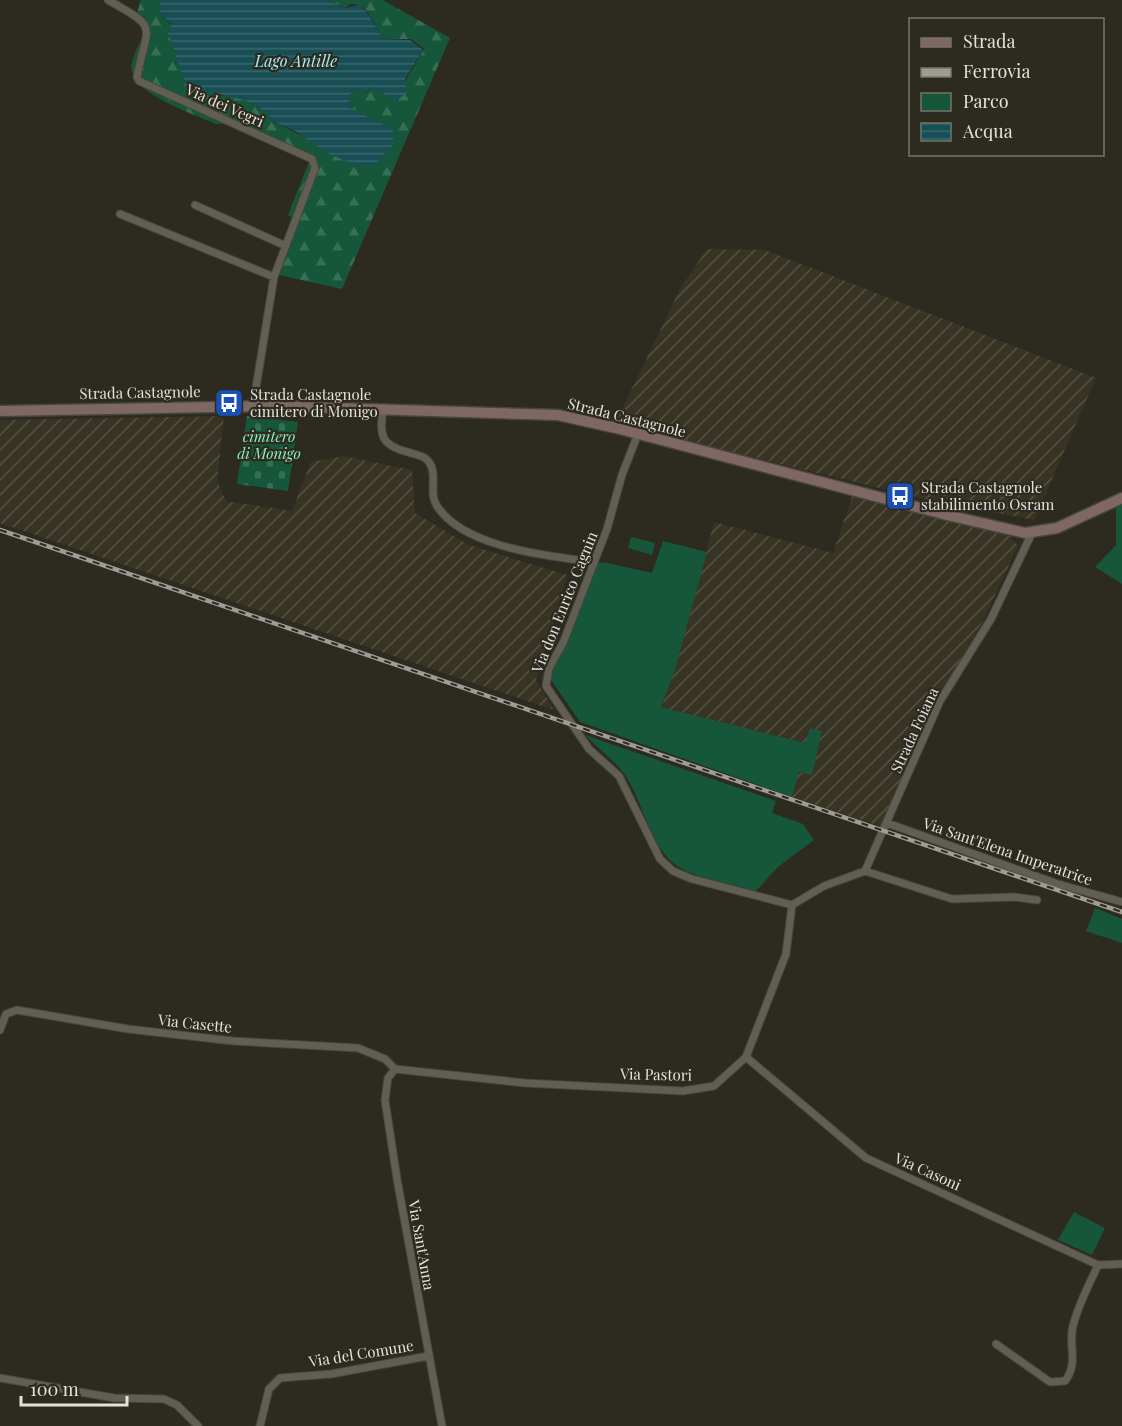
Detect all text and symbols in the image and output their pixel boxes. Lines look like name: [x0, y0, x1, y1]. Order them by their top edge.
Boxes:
legend: [909, 18, 1104, 156]
text: Strada: [963, 29, 1016, 53]
water label: Lago Antille: [254, 50, 337, 71]
text: Ferrovia: [963, 59, 1030, 83]
street label: Via dei Vegri: [182, 78, 268, 131]
text: Parco: [963, 89, 1009, 113]
text: Acqua: [962, 119, 1013, 143]
street label: Strada Castagnole: [79, 381, 201, 403]
place label: Strada Castagnole cimitero di Monigo: [250, 384, 378, 421]
bus stop icon: Strada Castagnole cimitero di Monigo: [213, 387, 245, 419]
street label: Strada Castagnole: [566, 393, 688, 441]
park label: cimitero di Monigo: [237, 426, 301, 463]
place label: Strada Castagnole stabilimento Osram: [921, 477, 1055, 514]
bus stop icon: Strada Castagnole stabilimento Osram: [884, 480, 916, 512]
street label: Via don Enrico Cagnin: [526, 528, 601, 676]
street label: Strada Foiana: [885, 684, 943, 776]
street label: Via Sant'Elena Imperatrice: [920, 812, 1095, 889]
street label: Via Casette: [156, 1009, 233, 1037]
street label: Via Pastori: [619, 1063, 693, 1085]
street label: Via Casoni: [891, 1147, 965, 1195]
street label: Via Sant'Anna: [404, 1197, 440, 1292]
street label: Via del Comune: [306, 1335, 415, 1371]
scale bar: [21, 1369, 128, 1407]
text: 100 m: [30, 1377, 79, 1401]

